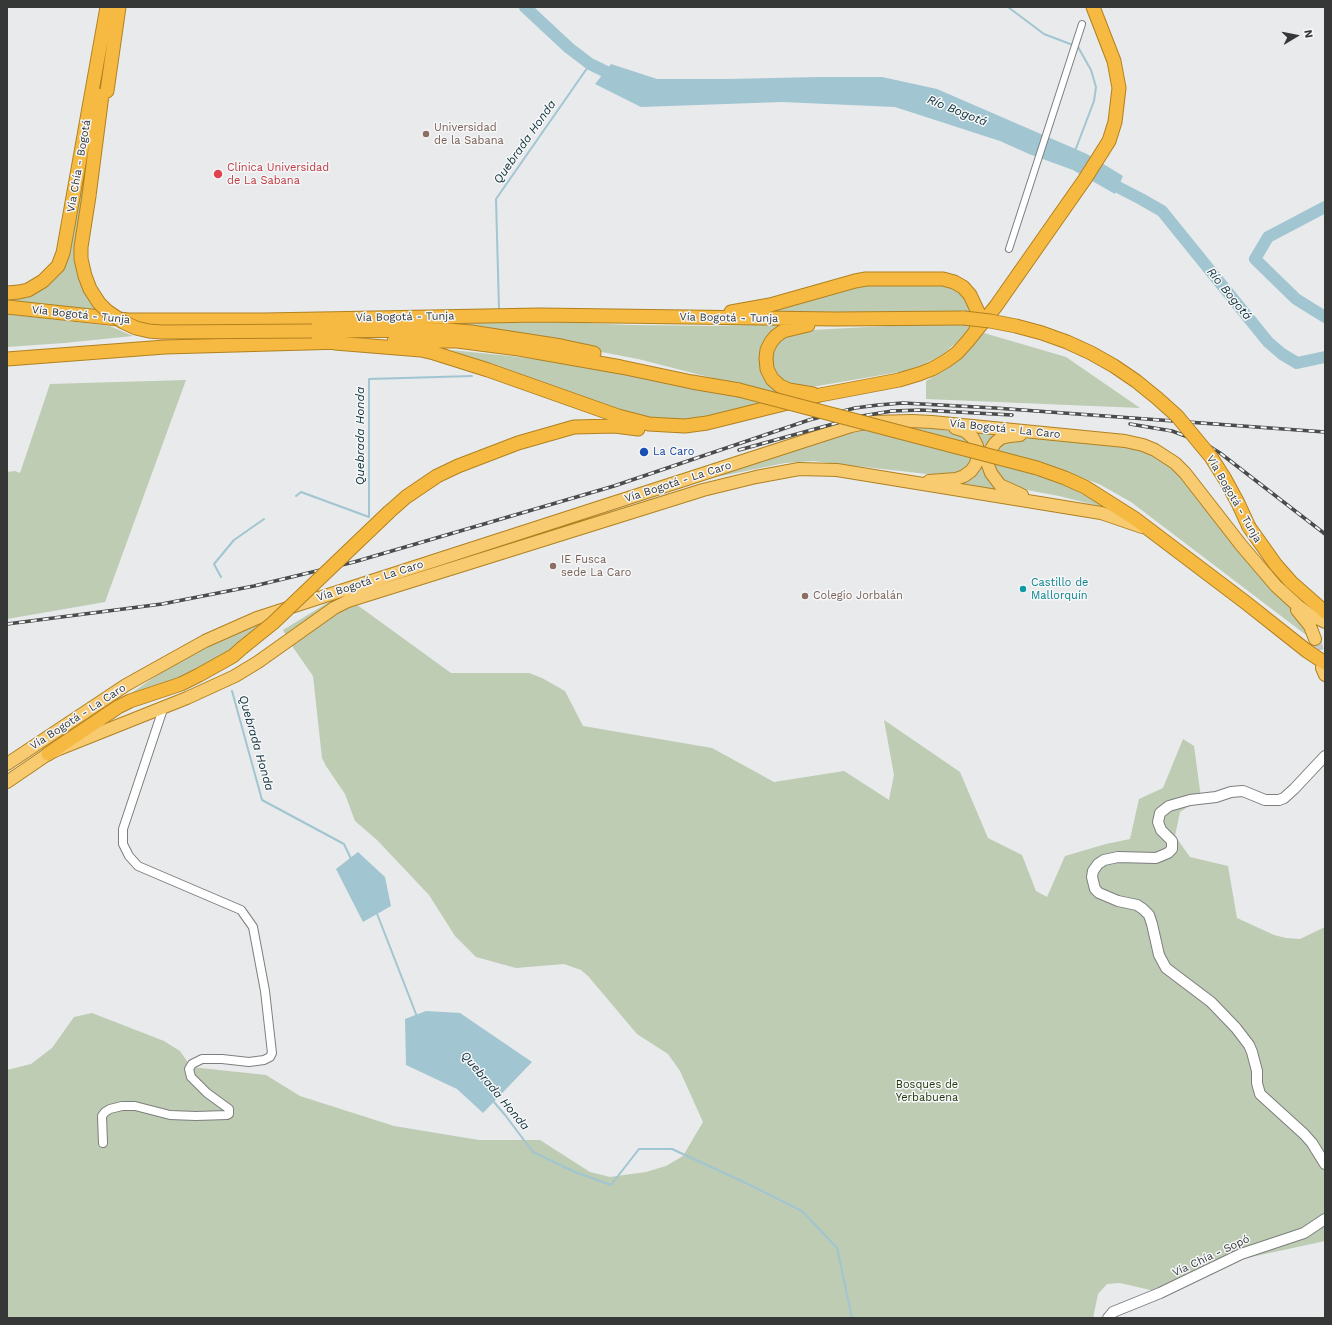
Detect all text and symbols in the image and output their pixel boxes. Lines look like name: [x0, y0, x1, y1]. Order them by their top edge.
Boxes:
north arrow: [1276, 16, 1316, 56]
text: N: [1301, 29, 1315, 39]
water label: Río Bogotá: [925, 92, 989, 130]
water label: Quebrada Honda: [491, 97, 559, 187]
street label: Vía Chía - Bogotá: [64, 119, 94, 213]
place label: Universidad de la Sabana: [434, 121, 504, 147]
marker: Universidad de la Sabana: [421, 129, 431, 139]
place label: Clínica Universidad de La Sabana: [227, 161, 329, 187]
marker: Clínica Universidad de La Sabana: [212, 168, 224, 180]
water label: Río Bogotá: [1204, 265, 1254, 323]
street label: Vía Bogotá - Tunja: [31, 303, 131, 327]
street label: Vía Bogotá - Tunja: [355, 310, 455, 324]
street label: Vía Bogotá - Tunja: [679, 311, 779, 325]
water label: Quebrada Honda: [353, 387, 367, 485]
street label: Vía Bogotá - La Caro: [949, 417, 1061, 441]
place label: La Caro: [653, 445, 694, 459]
marker: La Caro: [638, 446, 650, 458]
street label: Vía Bogotá - Tunja: [1204, 453, 1264, 545]
street label: Vía Bogotá - La Caro: [623, 459, 733, 505]
place label: IE Fusca sede La Caro: [561, 553, 631, 579]
street label: Vía Bogotá - La Caro: [315, 558, 425, 604]
marker: IE Fusca sede La Caro: [548, 561, 558, 571]
place label: Castillo de Mallorquín: [1031, 576, 1088, 602]
marker: Castillo de Mallorquín: [1018, 584, 1028, 594]
place label: Colegio Jorbalán: [813, 589, 903, 603]
marker: Colegio Jorbalán: [800, 591, 810, 601]
street label: Vía Bogotá - La Caro: [28, 681, 128, 753]
water label: Quebrada Honda: [235, 694, 277, 792]
water label: Quebrada Honda: [458, 1049, 532, 1133]
park label: Bosques de Yerbabuena: [896, 1078, 958, 1104]
street label: Vía Chía - Sopó: [1170, 1232, 1252, 1280]

